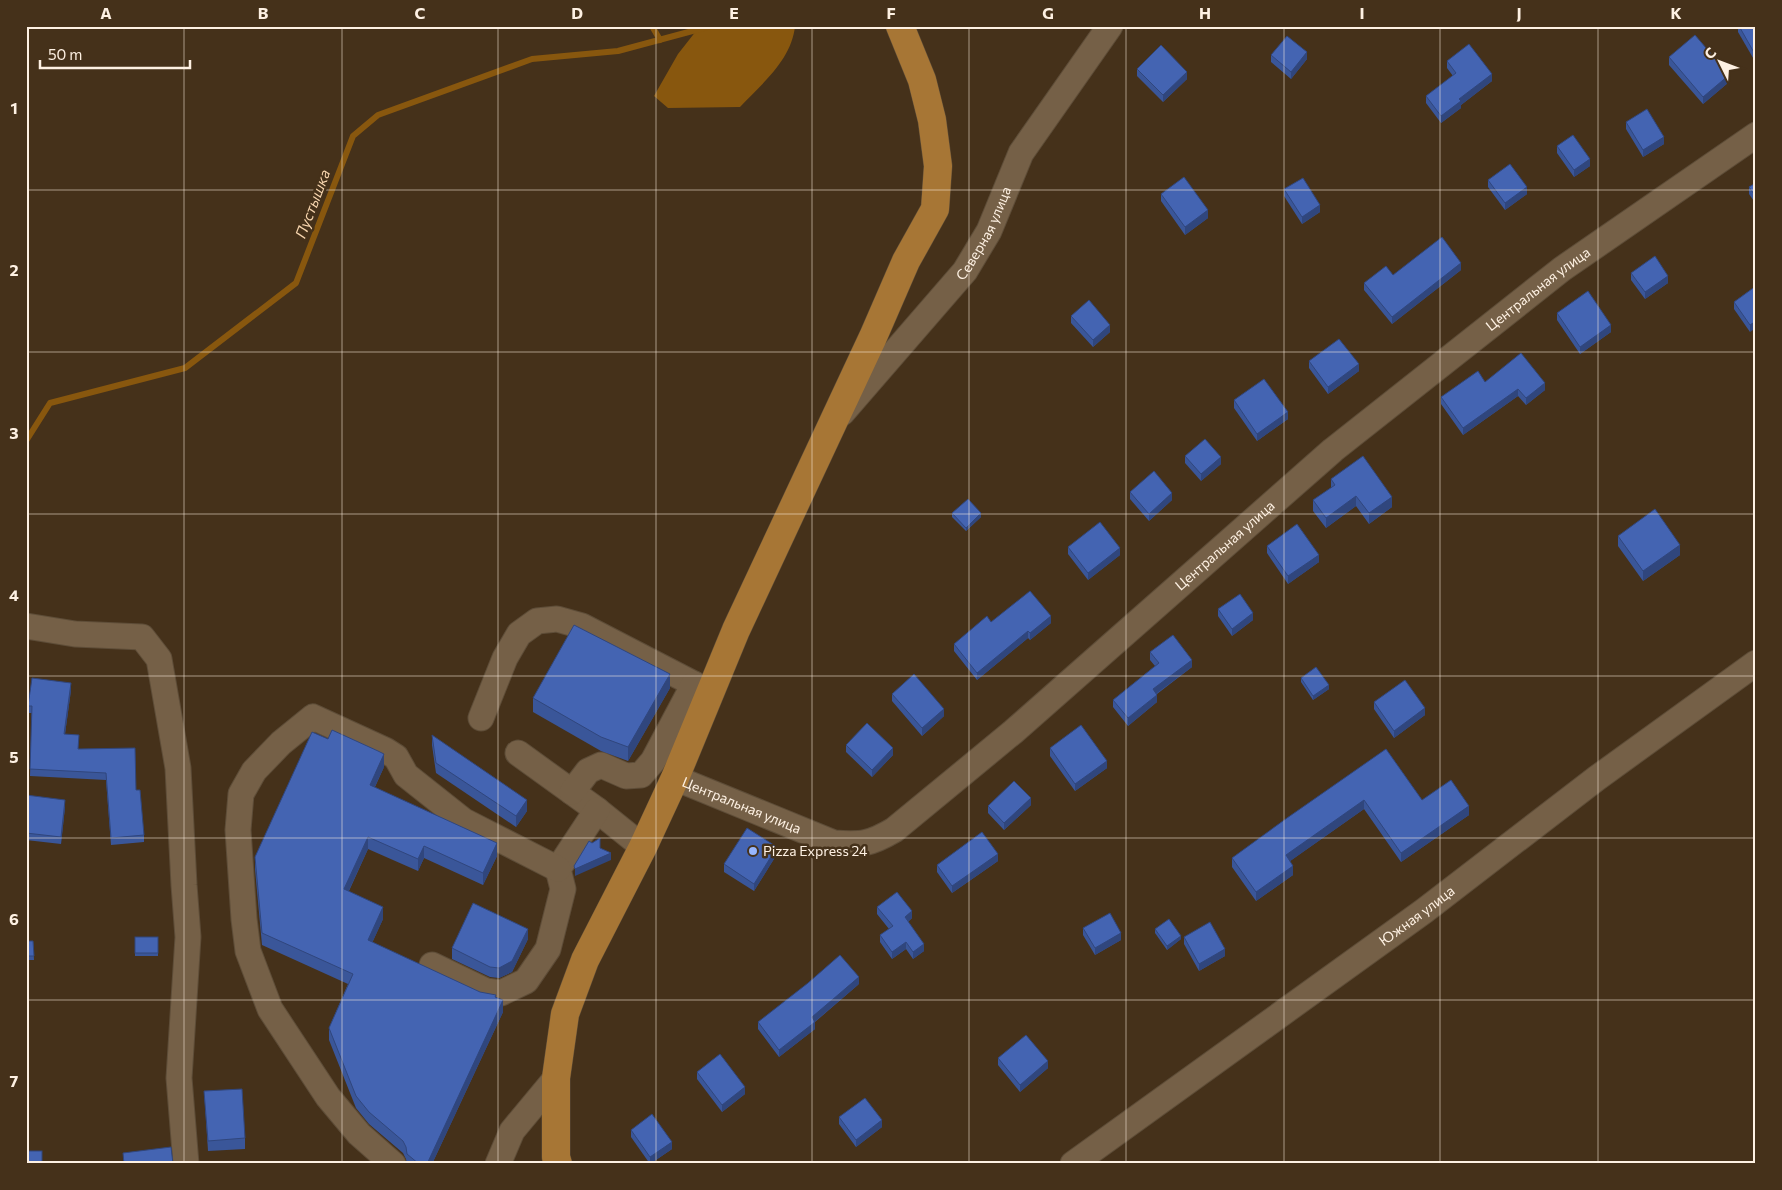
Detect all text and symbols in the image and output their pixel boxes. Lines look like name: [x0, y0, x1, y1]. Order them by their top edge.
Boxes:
text: A: [100, 3, 112, 22]
text: B: [258, 3, 269, 22]
text: C: [415, 3, 426, 22]
text: D: [571, 3, 583, 22]
text: E: [729, 3, 739, 22]
text: F: [886, 3, 896, 22]
text: G: [1042, 3, 1054, 22]
text: H: [1199, 3, 1211, 22]
text: I: [1359, 3, 1365, 22]
text: J: [1516, 3, 1522, 22]
text: K: [1670, 3, 1682, 22]
scale bar: [40, 38, 190, 70]
north arrow: [1694, 38, 1744, 88]
text: С: [1700, 44, 1719, 62]
text: 50 m: [48, 45, 82, 63]
text: 1: [10, 98, 18, 117]
water label: Пустышка: [291, 166, 334, 241]
street label: Северная улица: [952, 184, 1014, 284]
street label: Центральная улица: [1482, 243, 1593, 334]
text: 2: [9, 260, 19, 279]
text: 3: [9, 423, 19, 442]
street label: Центральная улица: [1171, 497, 1278, 593]
text: 4: [9, 585, 19, 604]
text: 5: [9, 747, 19, 766]
street label: Центральная улица: [680, 773, 804, 837]
place label: Pizza Express 24: [763, 842, 868, 859]
marker: Pizza Express 24: [747, 845, 759, 857]
street label: Южная улица: [1375, 882, 1458, 949]
text: 6: [9, 909, 19, 928]
text: 7: [10, 1071, 19, 1090]

